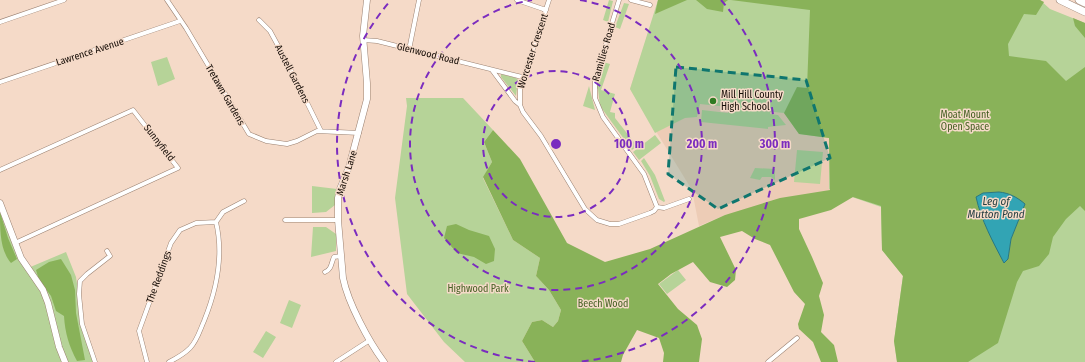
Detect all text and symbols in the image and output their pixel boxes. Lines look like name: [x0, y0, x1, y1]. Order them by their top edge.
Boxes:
street label: Worcester Crescent: [515, 11, 551, 90]
street label: Ramillies Road: [590, 21, 618, 83]
street label: Lawrence Avenue: [55, 35, 125, 69]
street label: Glenwood Road: [395, 40, 461, 68]
street label: Austell Gardens: [272, 43, 312, 105]
street label: Tretawn Gardens: [203, 62, 247, 128]
place label: Mill Hill County High School: [721, 89, 783, 113]
marker: Mill Hill County High School: [708, 96, 718, 106]
park label: Moat Mount Open Space: [941, 109, 990, 133]
street label: Sunnyfield: [141, 122, 177, 164]
centre of rings: [549, 137, 563, 151]
text: 100 m: [614, 137, 644, 151]
text: 200 m: [686, 137, 717, 151]
text: 300 m: [759, 137, 790, 151]
street label: Marsh Lane: [334, 149, 360, 197]
water label: Leg of Mutton Pond: [967, 195, 1025, 221]
street label: The Reddings: [144, 249, 174, 305]
park label: Highwood Park: [447, 283, 509, 295]
park label: Beech Wood: [578, 298, 628, 310]

